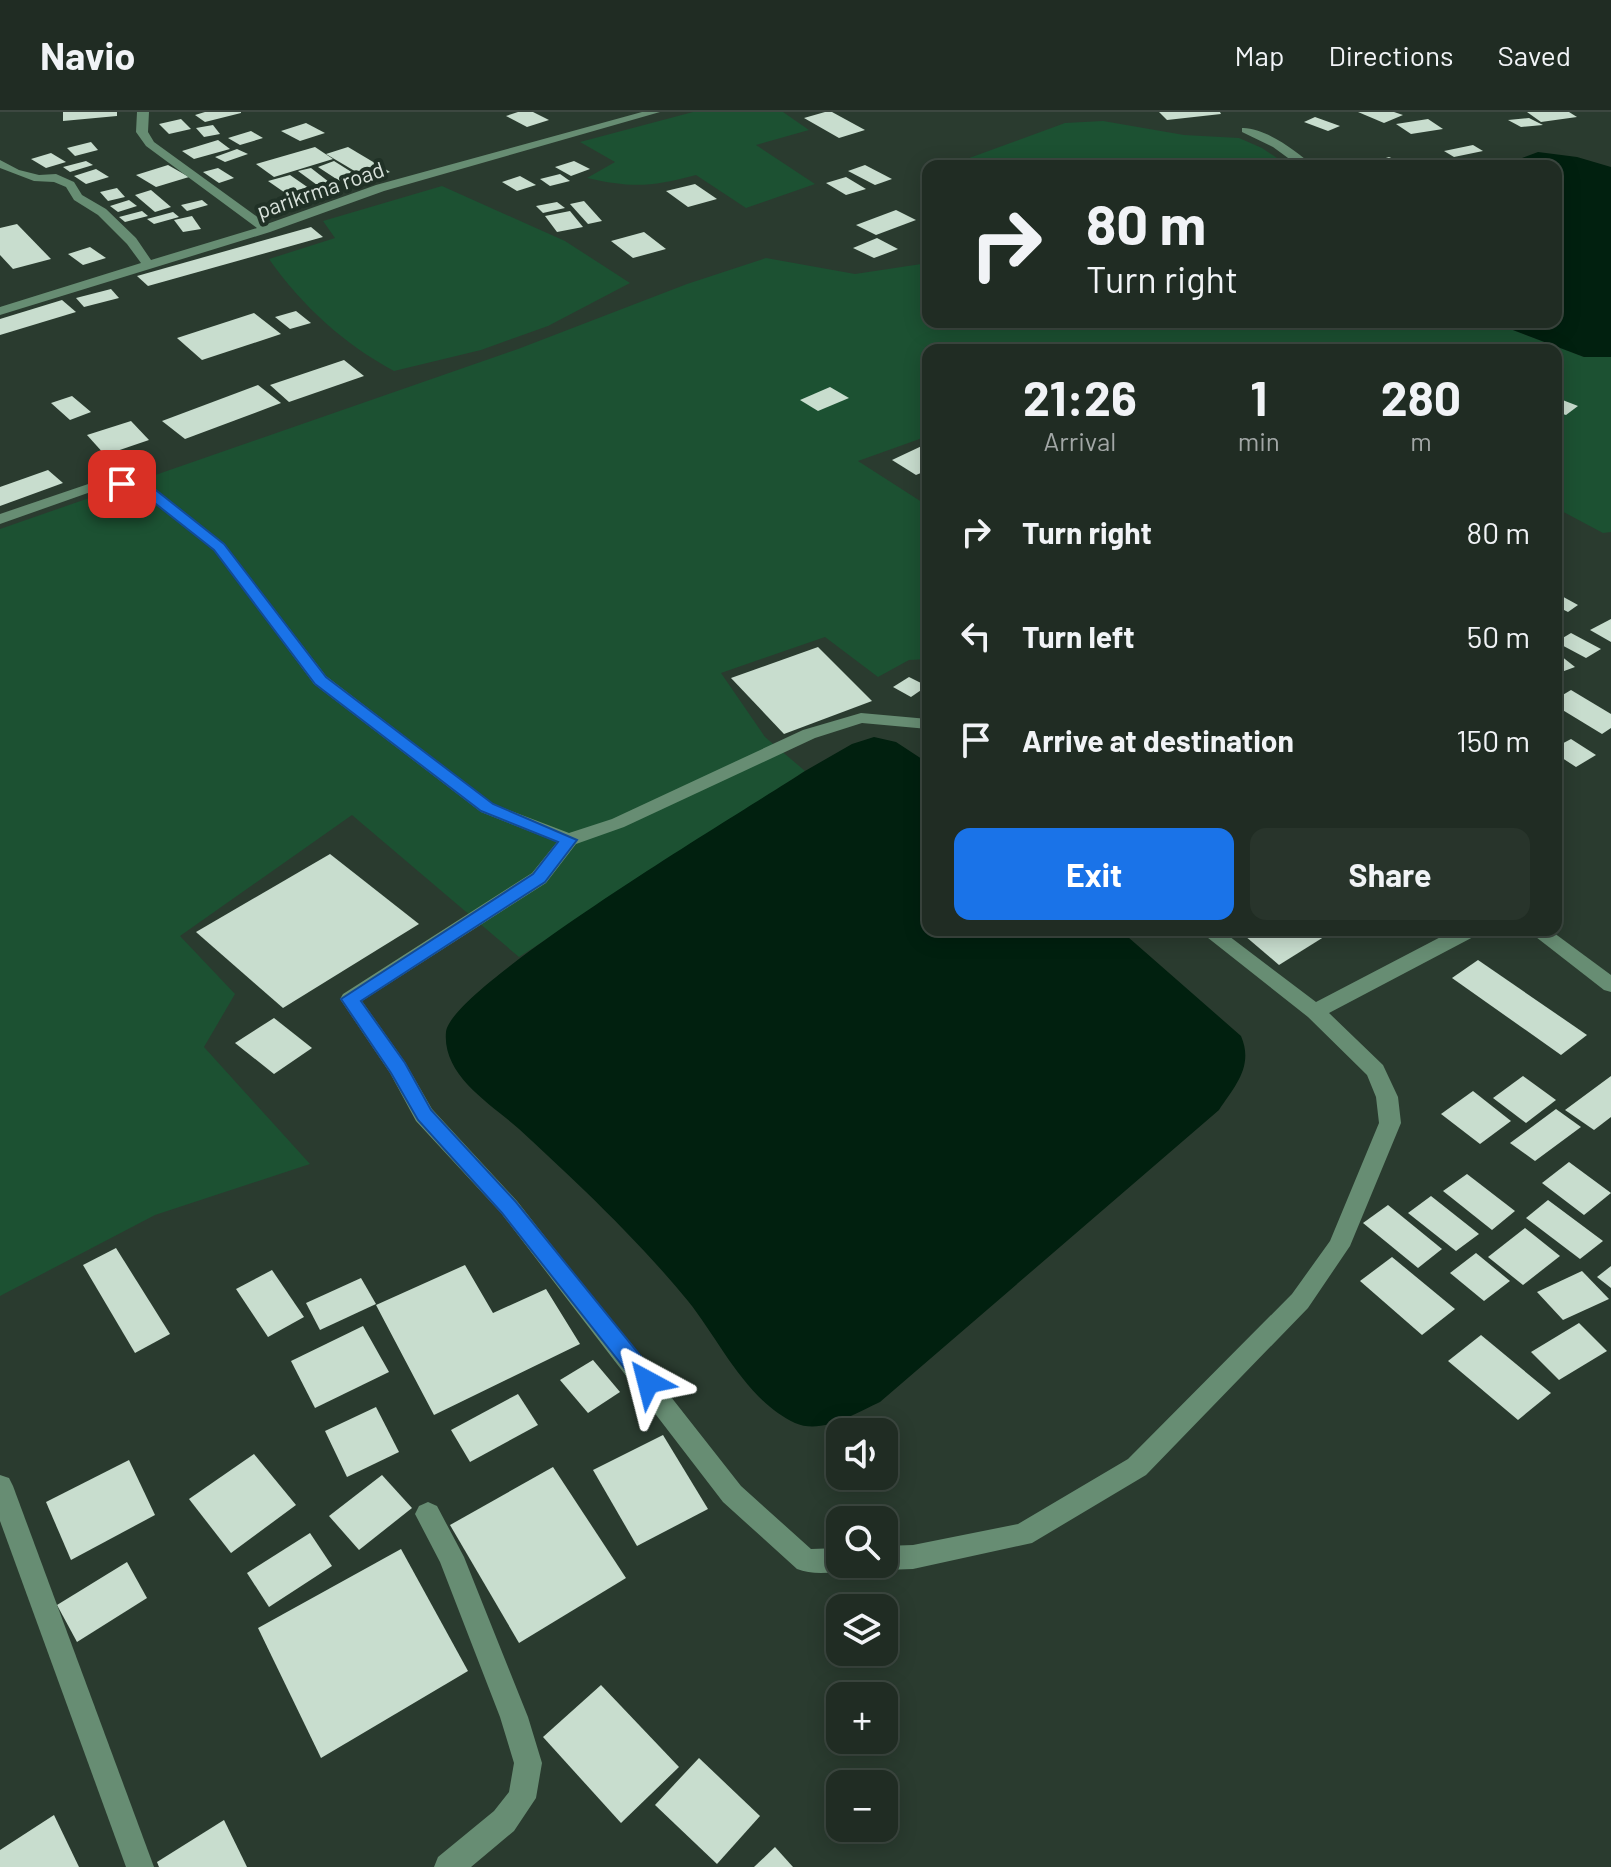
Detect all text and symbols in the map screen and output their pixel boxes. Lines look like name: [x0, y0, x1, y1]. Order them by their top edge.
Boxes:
text: Navio: [40, 32, 135, 78]
text: Map: [1235, 38, 1284, 72]
text: Directions: [1328, 38, 1454, 72]
text: Saved: [1498, 38, 1571, 72]
street label: parikrma road: [253, 155, 387, 223]
text: 80 m: [1086, 189, 1206, 256]
icon: right: [954, 192, 1058, 296]
text: Turn right: [1086, 257, 1238, 300]
text: 21:26: [1023, 368, 1137, 426]
text: 1: [1250, 368, 1267, 426]
text: 280: [1381, 368, 1461, 426]
text: Arrival: [1043, 425, 1116, 456]
text: min: [1238, 425, 1280, 456]
text: m: [1410, 425, 1432, 456]
pin: [88, 450, 156, 518]
icon: arrive: [100, 462, 144, 506]
icon: right: [954, 510, 998, 554]
text: Turn right: [1022, 514, 1152, 550]
text: 80 m: [1467, 514, 1530, 550]
icon: left: [954, 614, 998, 658]
text: Turn left: [1022, 618, 1135, 654]
text: 50 m: [1467, 618, 1530, 654]
icon: arrive: [954, 718, 998, 762]
text: Arrive at destination: [1022, 722, 1294, 758]
text: 150 m: [1456, 722, 1530, 758]
button: Exit: [954, 828, 1234, 920]
button: Share: [1250, 828, 1530, 920]
position arrow: [606, 1340, 690, 1424]
map controls: [826, 1418, 898, 1842]
button: sound: [826, 1418, 898, 1490]
button: search: [826, 1506, 898, 1578]
button: layers: [826, 1594, 898, 1666]
button: +: [826, 1682, 898, 1754]
button: −: [826, 1770, 898, 1842]

